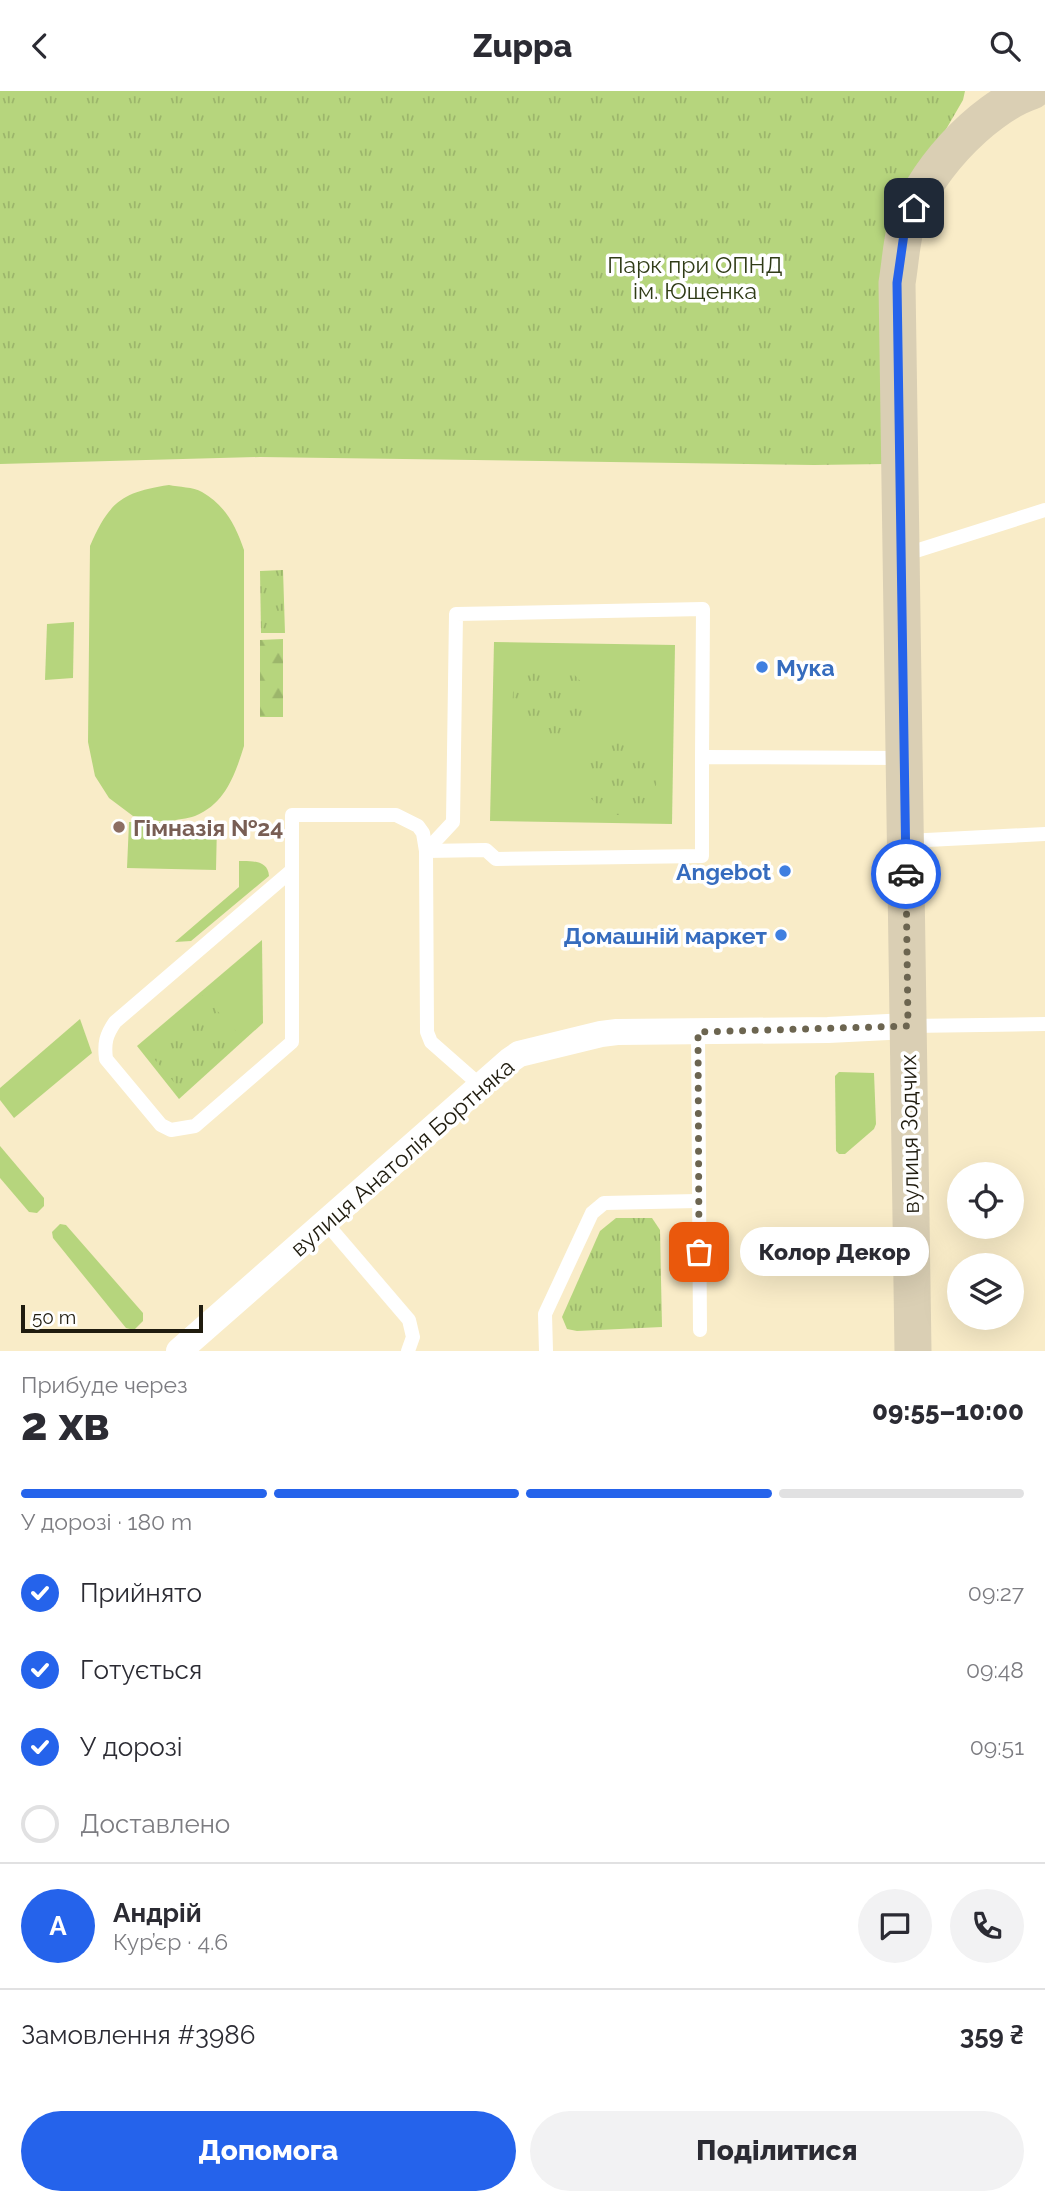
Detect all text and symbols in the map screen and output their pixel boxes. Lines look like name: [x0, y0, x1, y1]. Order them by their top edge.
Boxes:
icon: back: [21, 27, 59, 65]
text: Zuppa: [473, 27, 572, 64]
icon: search: [986, 27, 1024, 65]
pin: [884, 178, 944, 238]
icon: home: [895, 189, 933, 227]
park label: Парк при ОПНД ім. Ющенка: [607, 251, 783, 304]
place label: Мука: [776, 654, 835, 681]
marker: Мука: [754, 659, 770, 675]
place label: Гімназія №24: [133, 814, 283, 841]
marker: Гімназія №24: [111, 819, 127, 835]
courier: [871, 839, 941, 909]
icon: car: [887, 855, 925, 893]
place label: Angebot: [676, 858, 771, 885]
marker: Angebot: [777, 863, 793, 879]
place label: Домашній маркет: [564, 922, 768, 949]
marker: Домашній маркет: [773, 927, 789, 943]
street label: вулиця Анатолія Бортняка: [285, 1053, 519, 1261]
street label: вулиця Зодчих: [894, 1054, 924, 1214]
map controls: [947, 1162, 1024, 1330]
button: locate: [947, 1162, 1024, 1239]
pin: [669, 1222, 729, 1282]
callout: Колор Декор: [741, 1227, 930, 1277]
icon: bag: [680, 1233, 718, 1271]
text: Колор Декор: [759, 1238, 910, 1265]
button: layers: [947, 1253, 1024, 1330]
scale bar: [21, 1302, 203, 1334]
text: 50 m: [32, 1306, 76, 1328]
text: Прибуде через: [21, 1371, 188, 1398]
text: 09:55–10:00: [872, 1396, 1024, 1426]
text: 2 хв: [21, 1397, 110, 1451]
text: У дорозі · 180 m: [21, 1508, 192, 1535]
icon: check: [21, 1574, 59, 1612]
text: Прийнято: [80, 1578, 202, 1608]
text: 09:27: [968, 1579, 1024, 1606]
icon: check: [21, 1651, 59, 1689]
text: Готується: [80, 1655, 202, 1685]
text: 09:48: [966, 1656, 1024, 1683]
icon: check: [21, 1728, 59, 1766]
text: У дорозі: [80, 1732, 182, 1762]
text: 09:51: [970, 1733, 1024, 1760]
text: Доставлено: [80, 1809, 230, 1839]
button: chat: [858, 1889, 932, 1963]
button: phone: [950, 1889, 1024, 1963]
text: Андрій: [113, 1898, 202, 1928]
text: А: [49, 1911, 67, 1941]
text: Кур’єр · 4.6: [113, 1928, 228, 1955]
text: Замовлення #3986: [21, 2020, 255, 2050]
text: 359 ₴: [960, 2020, 1024, 2050]
button: Допомога: [21, 2111, 516, 2191]
button: Поділитися: [530, 2111, 1024, 2191]

